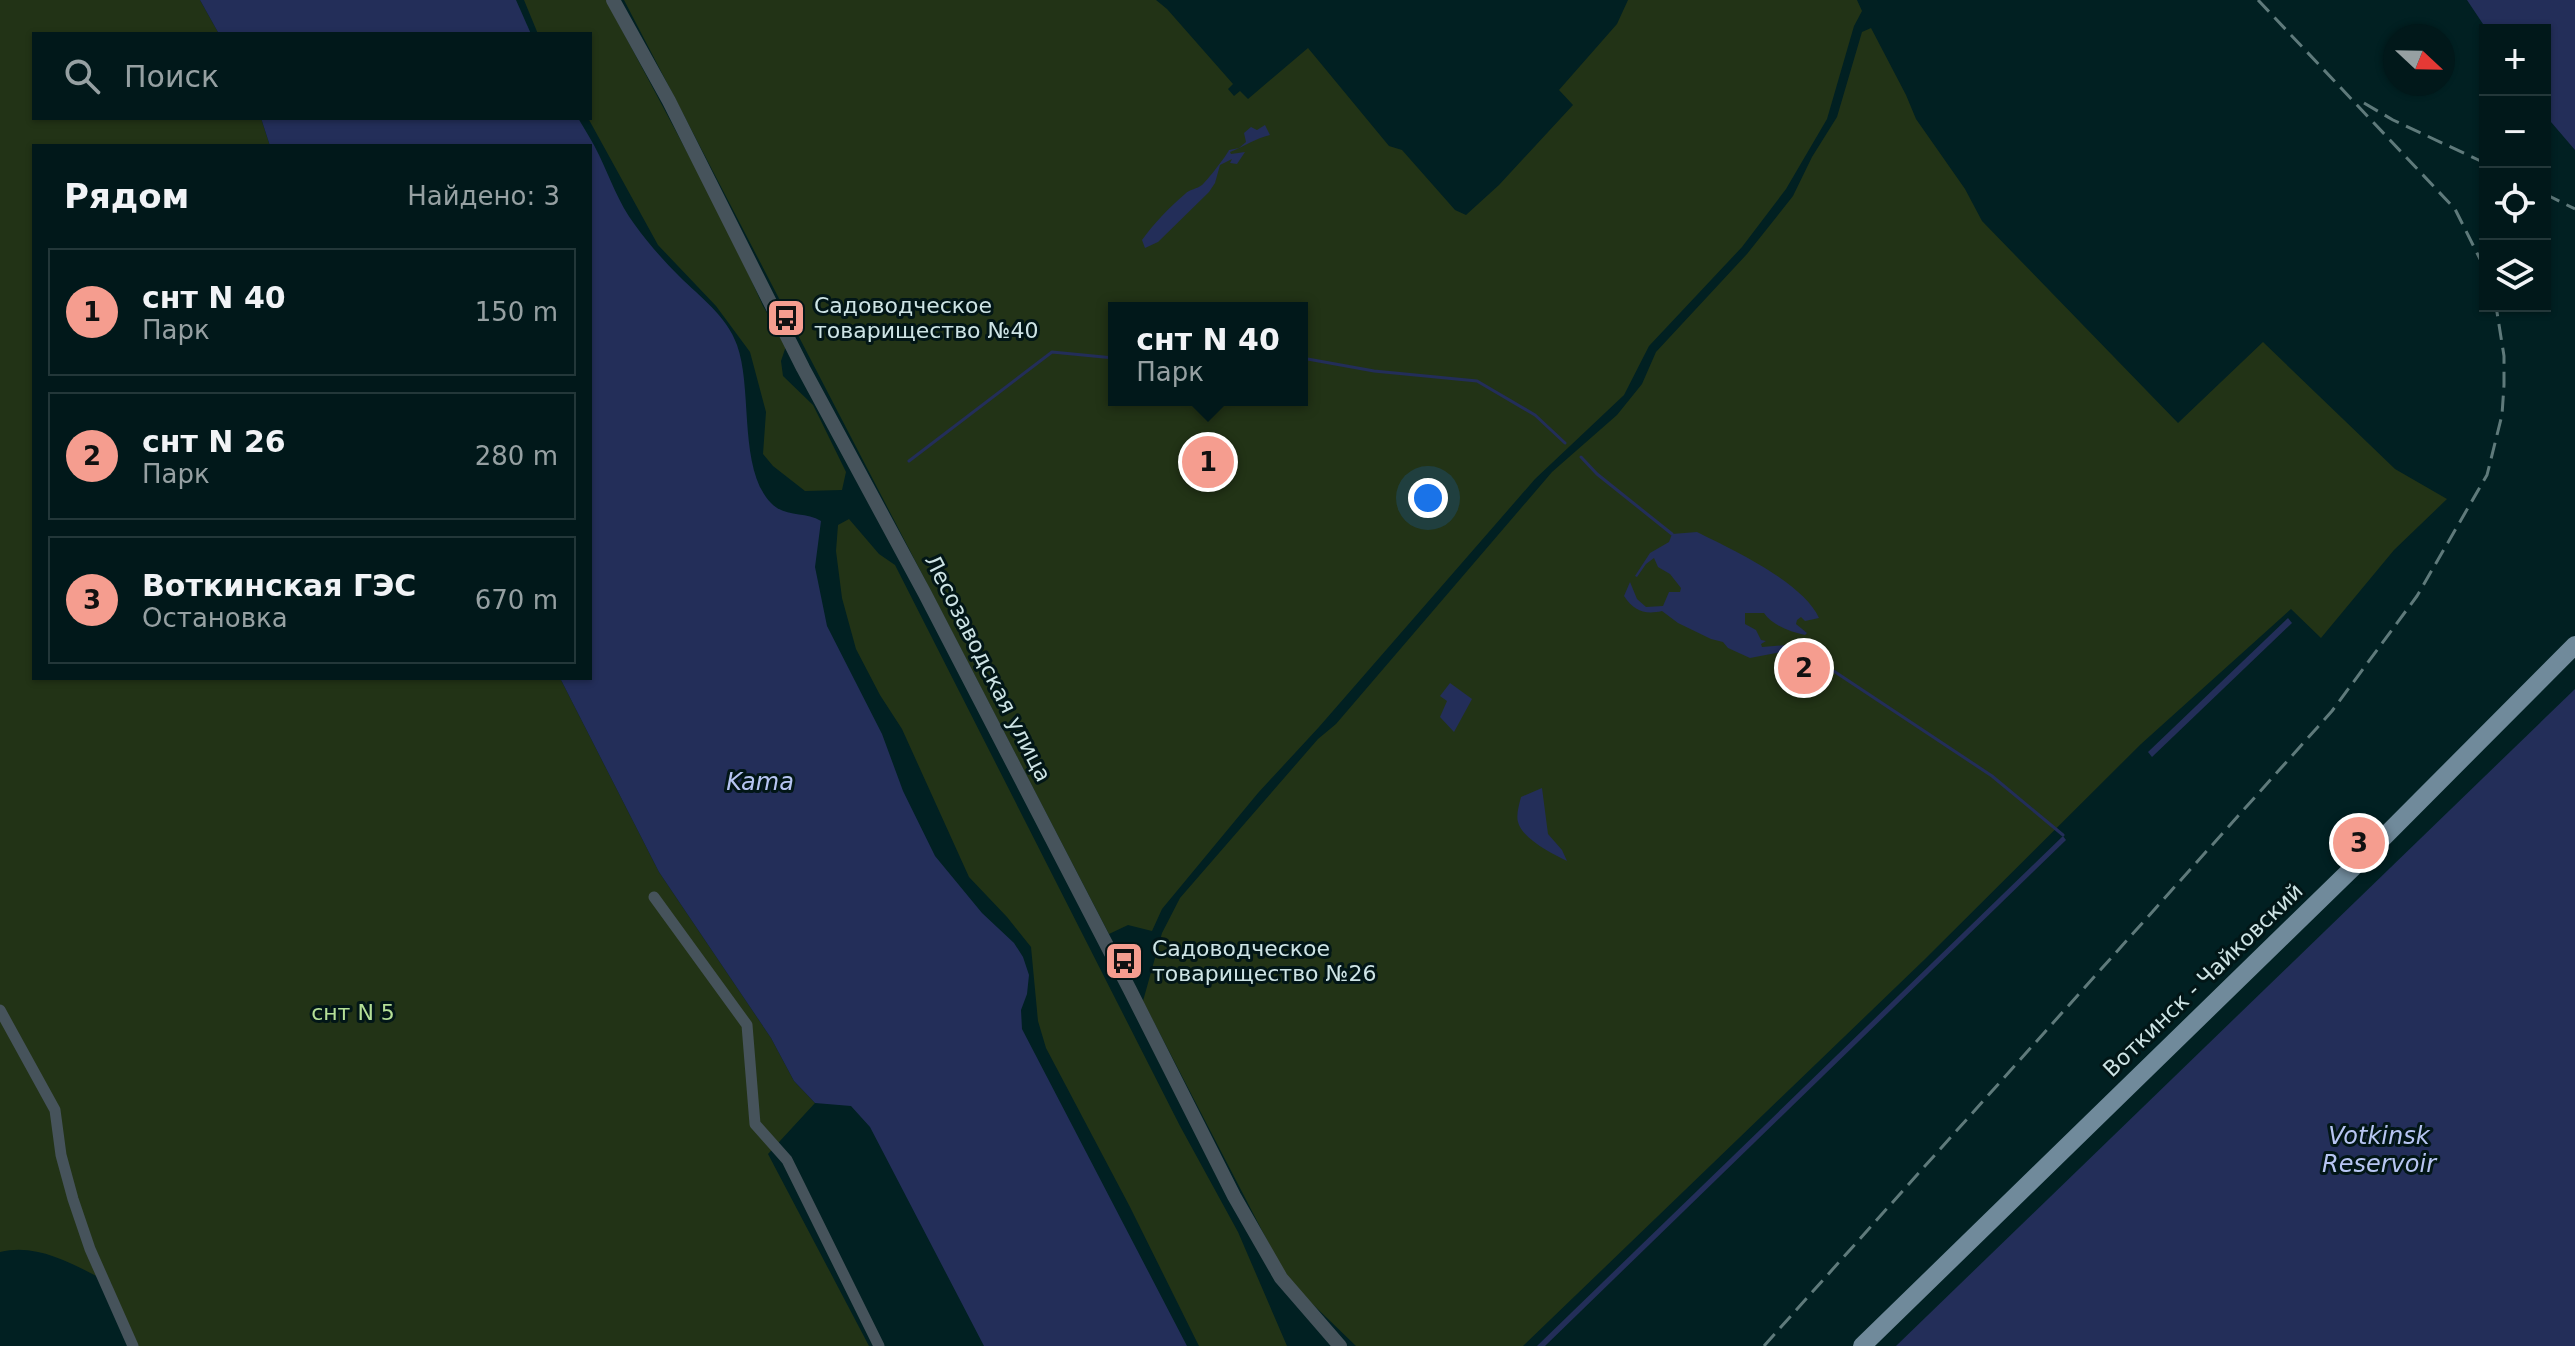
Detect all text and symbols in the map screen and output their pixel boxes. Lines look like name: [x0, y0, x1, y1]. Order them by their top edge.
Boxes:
north arrow: [2383, 24, 2455, 96]
map controls: [2479, 24, 2551, 312]
button: +: [2479, 24, 2551, 96]
search box: [32, 32, 592, 120]
icon: search: [60, 54, 104, 98]
text: Поиск: [124, 59, 219, 94]
button: −: [2479, 96, 2551, 168]
button: locate: [2479, 168, 2551, 240]
text: Рядом: [64, 176, 189, 216]
text: Найдено: 3: [407, 181, 560, 211]
button: layers: [2479, 240, 2551, 312]
text: снт N 40: [142, 280, 286, 315]
place label: Садоводческое товарищество №40: [814, 293, 1038, 343]
text: 1: [83, 297, 101, 327]
text: 150 m: [475, 297, 558, 327]
bus stop icon: Садоводческое товарищество №40: [765, 297, 807, 339]
popup: [1108, 302, 1308, 406]
text: Парк: [142, 315, 210, 345]
text: снт N 40: [1136, 322, 1280, 357]
text: Парк: [1136, 357, 1204, 387]
text: снт N 26: [142, 424, 286, 459]
pin: 1: [1182, 432, 1234, 492]
text: 2: [83, 441, 101, 471]
text: 280 m: [475, 441, 558, 471]
text: Парк: [142, 459, 210, 489]
your location: [1408, 478, 1448, 518]
street label: Лесозаводская улица: [920, 550, 1056, 786]
text: Воткинская ГЭС: [142, 568, 416, 603]
text: 3: [83, 585, 101, 615]
text: 670 m: [475, 585, 558, 615]
text: Остановка: [142, 603, 288, 633]
pin: 2: [1778, 638, 1830, 698]
water label: Kama: [726, 768, 794, 796]
pin: 3: [2333, 813, 2385, 873]
street label: Воткинск - Чайковский: [2098, 878, 2308, 1082]
place label: Садоводческое товарищество №26: [1152, 936, 1376, 986]
bus stop icon: Садоводческое товарищество №26: [1103, 940, 1145, 982]
park label: снт N 5: [311, 1000, 395, 1025]
water label: Votkinsk Reservoir: [2322, 1122, 2438, 1178]

